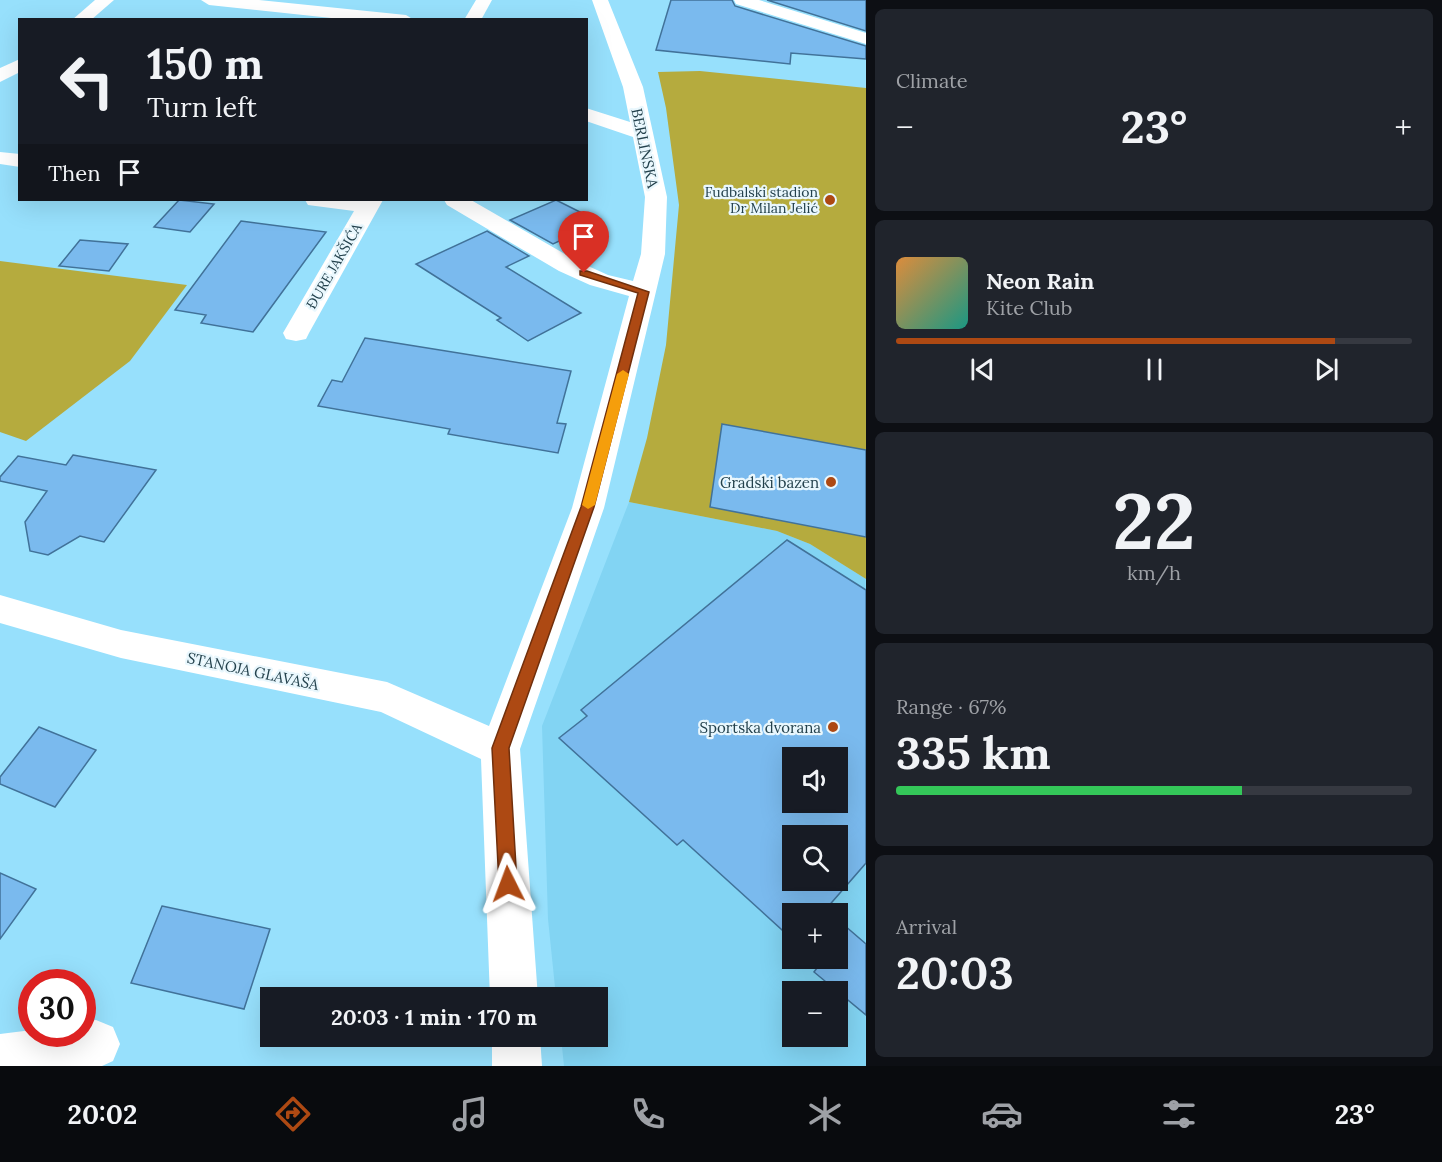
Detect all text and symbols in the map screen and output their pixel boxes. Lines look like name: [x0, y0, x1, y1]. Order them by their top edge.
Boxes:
text: 150 m: [147, 37, 263, 91]
icon: left: [48, 42, 126, 120]
text: Climate: [896, 68, 968, 93]
text: Turn left: [147, 90, 257, 124]
text: 23°: [1121, 98, 1187, 155]
street label: BERLINSKA: [627, 106, 663, 190]
text: −: [896, 106, 914, 148]
text: +: [1394, 106, 1412, 148]
icon: arrive: [113, 156, 146, 189]
text: Then: [48, 159, 101, 187]
place label: Fudbalski stadion Dr Milan Jelić: [705, 183, 818, 217]
marker: Fudbalski stadion Dr Milan Jelić: [823, 193, 837, 207]
pin: [558, 211, 609, 273]
street label: ĐURE JAKŠIĆA: [302, 220, 366, 312]
icon: arrive: [567, 220, 600, 253]
text: Neon Rain: [986, 267, 1094, 295]
text: Kite Club: [986, 295, 1072, 320]
icon: previous: [966, 353, 999, 386]
icon: pause: [1138, 353, 1171, 386]
icon: next: [1310, 353, 1343, 386]
text: 22: [1112, 471, 1196, 570]
place label: Gradski bazen: [720, 473, 819, 492]
marker: Gradski bazen: [824, 475, 838, 489]
text: km/h: [1127, 560, 1181, 585]
street label: STANOJA GLAVAŠA: [185, 648, 321, 694]
text: Range · 67%: [896, 694, 1006, 719]
place label: Sportska dvorana: [700, 718, 821, 737]
marker: Sportska dvorana: [826, 720, 840, 734]
text: 335 km: [896, 724, 1051, 781]
map controls: [782, 747, 848, 1047]
button: sound: [782, 747, 848, 813]
button: search: [782, 825, 848, 891]
position arrow: [476, 852, 540, 916]
button: +: [782, 903, 848, 969]
text: Arrival: [896, 914, 957, 939]
text: 20:03: [896, 944, 1014, 1001]
speed limit sign: 30: [18, 969, 96, 1047]
button: −: [782, 981, 848, 1047]
text: 20:03 · 1 min · 170 m: [331, 1003, 537, 1031]
icon: directions: [272, 1093, 314, 1135]
icon: music: [449, 1093, 491, 1135]
icon: phone: [627, 1093, 669, 1135]
icon: climate: [804, 1093, 846, 1135]
icon: car: [981, 1093, 1023, 1135]
icon: filters: [1158, 1093, 1200, 1135]
text: 20:02: [68, 1097, 137, 1131]
text: 23°: [1335, 1097, 1374, 1131]

